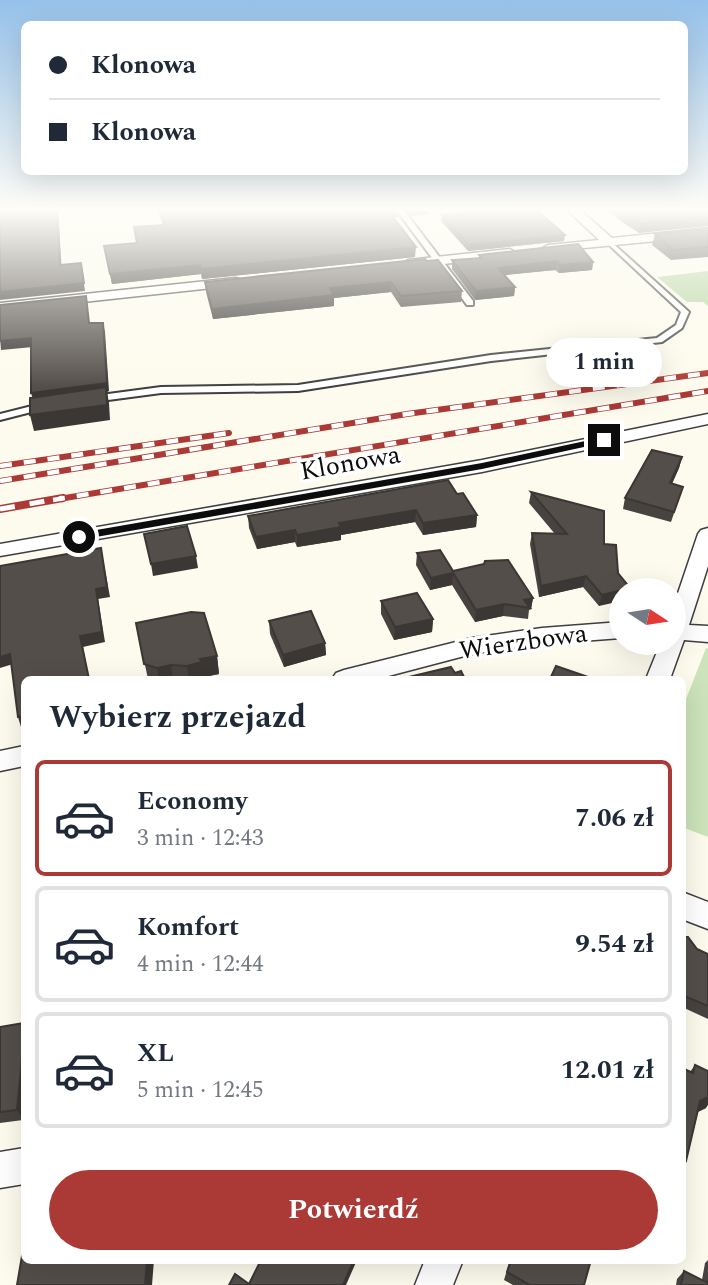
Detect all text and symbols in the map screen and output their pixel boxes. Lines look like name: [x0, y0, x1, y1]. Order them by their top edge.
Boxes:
text: Klonowa: [91, 45, 196, 85]
text: Klonowa: [91, 112, 196, 152]
callout: 1 min: [546, 338, 662, 388]
text: 1 min: [573, 345, 635, 380]
route end: [588, 424, 620, 456]
street label: Klonowa: [297, 434, 404, 491]
route start: [63, 521, 95, 553]
north arrow: [609, 578, 686, 654]
map controls: [609, 578, 686, 655]
street label: Wierzbowa: [456, 613, 590, 671]
text: Wybierz przejazd: [49, 693, 306, 742]
text: Economy: [137, 781, 247, 821]
icon: car: [53, 787, 116, 850]
text: 7.06 zł: [575, 798, 654, 838]
text: 3 min · 12:43: [137, 821, 264, 856]
text: Komfort: [137, 907, 239, 947]
icon: car: [53, 913, 116, 976]
text: 9.54 zł: [575, 924, 654, 964]
text: 4 min · 12:44: [137, 947, 264, 982]
text: XL: [137, 1033, 174, 1073]
icon: car: [53, 1039, 116, 1102]
text: 12.01 zł: [561, 1050, 654, 1090]
text: 5 min · 12:45: [137, 1073, 264, 1108]
button: Potwierdź: [49, 1170, 658, 1250]

